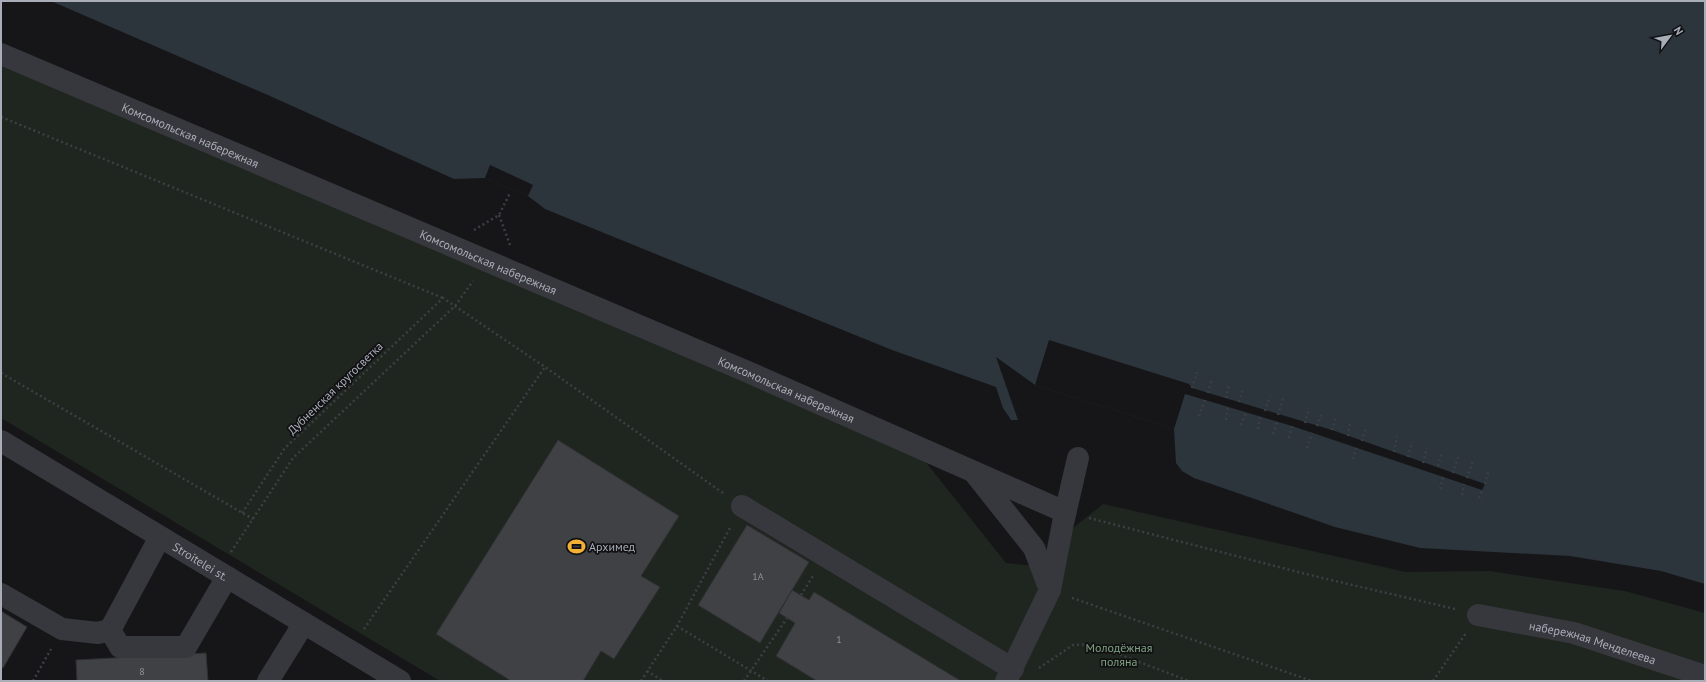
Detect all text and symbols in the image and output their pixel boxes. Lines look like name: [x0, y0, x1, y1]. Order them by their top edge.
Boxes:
north arrow: [1650, 16, 1690, 56]
text: N: [1671, 24, 1686, 37]
street label: Комсомольская набережная: [120, 99, 261, 170]
street label: Комсомольская набережная: [418, 226, 559, 297]
street label: Дубненская кругосветка: [284, 338, 386, 438]
street label: Комсомольская набережная: [716, 353, 857, 426]
sports icon: Архимед: [566, 536, 586, 556]
street label: Stroitelei st.: [170, 539, 231, 584]
place label: Архимед: [589, 539, 636, 554]
house number: 1А: [752, 570, 764, 583]
street label: набережная Менделеева: [1528, 617, 1658, 667]
house number: 1: [836, 633, 842, 646]
park label: Молодёжная поляна: [1086, 640, 1152, 669]
house number: 8: [139, 665, 145, 678]

